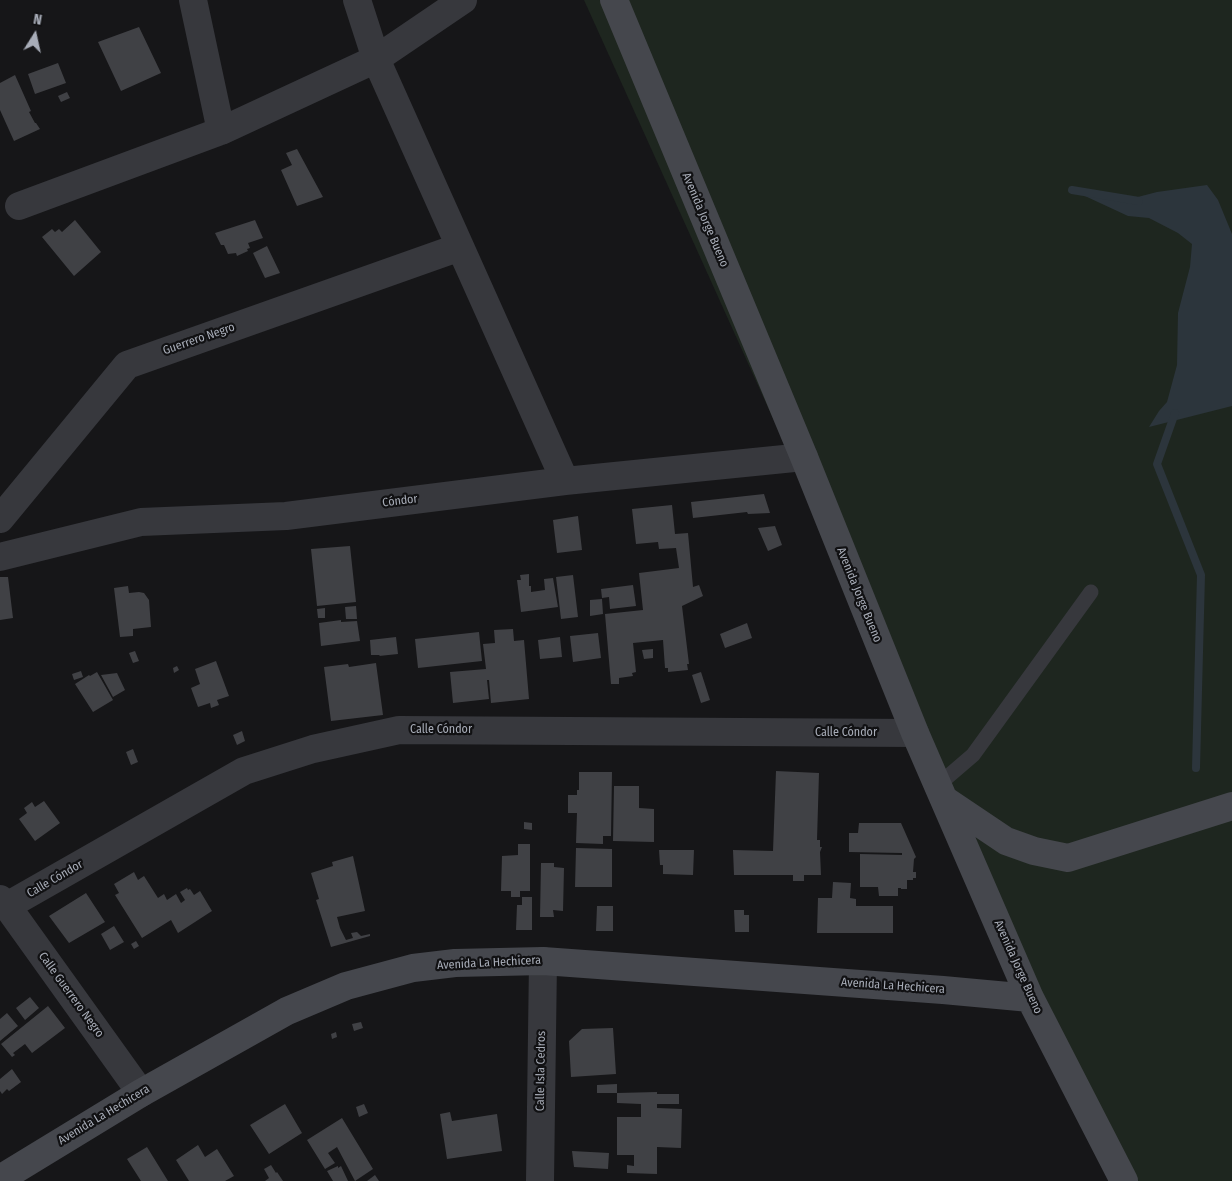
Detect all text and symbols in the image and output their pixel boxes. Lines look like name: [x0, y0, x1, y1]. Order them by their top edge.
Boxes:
north arrow: [10, 10, 60, 60]
text: N: [32, 11, 43, 29]
street label: Avenida Jorge Bueno: [679, 171, 731, 269]
street label: Guerrero Negro: [161, 320, 237, 358]
street label: Cóndor: [382, 492, 418, 510]
street label: Avenida Jorge Bueno: [833, 545, 885, 645]
street label: Calle Cóndor: [410, 723, 472, 737]
street label: Calle Cóndor: [815, 726, 877, 740]
street label: Calle Cóndor: [24, 857, 86, 901]
street label: Avenida Jorge Bueno: [991, 918, 1045, 1016]
street label: Calle Guerrero Negro: [35, 950, 107, 1040]
street label: Avenida La Hechicera: [437, 953, 541, 973]
street label: Avenida La Hechicera: [841, 975, 945, 997]
street label: Calle Isla Cedros: [533, 1031, 549, 1111]
street label: Avenida La Hechicera: [56, 1082, 152, 1148]

